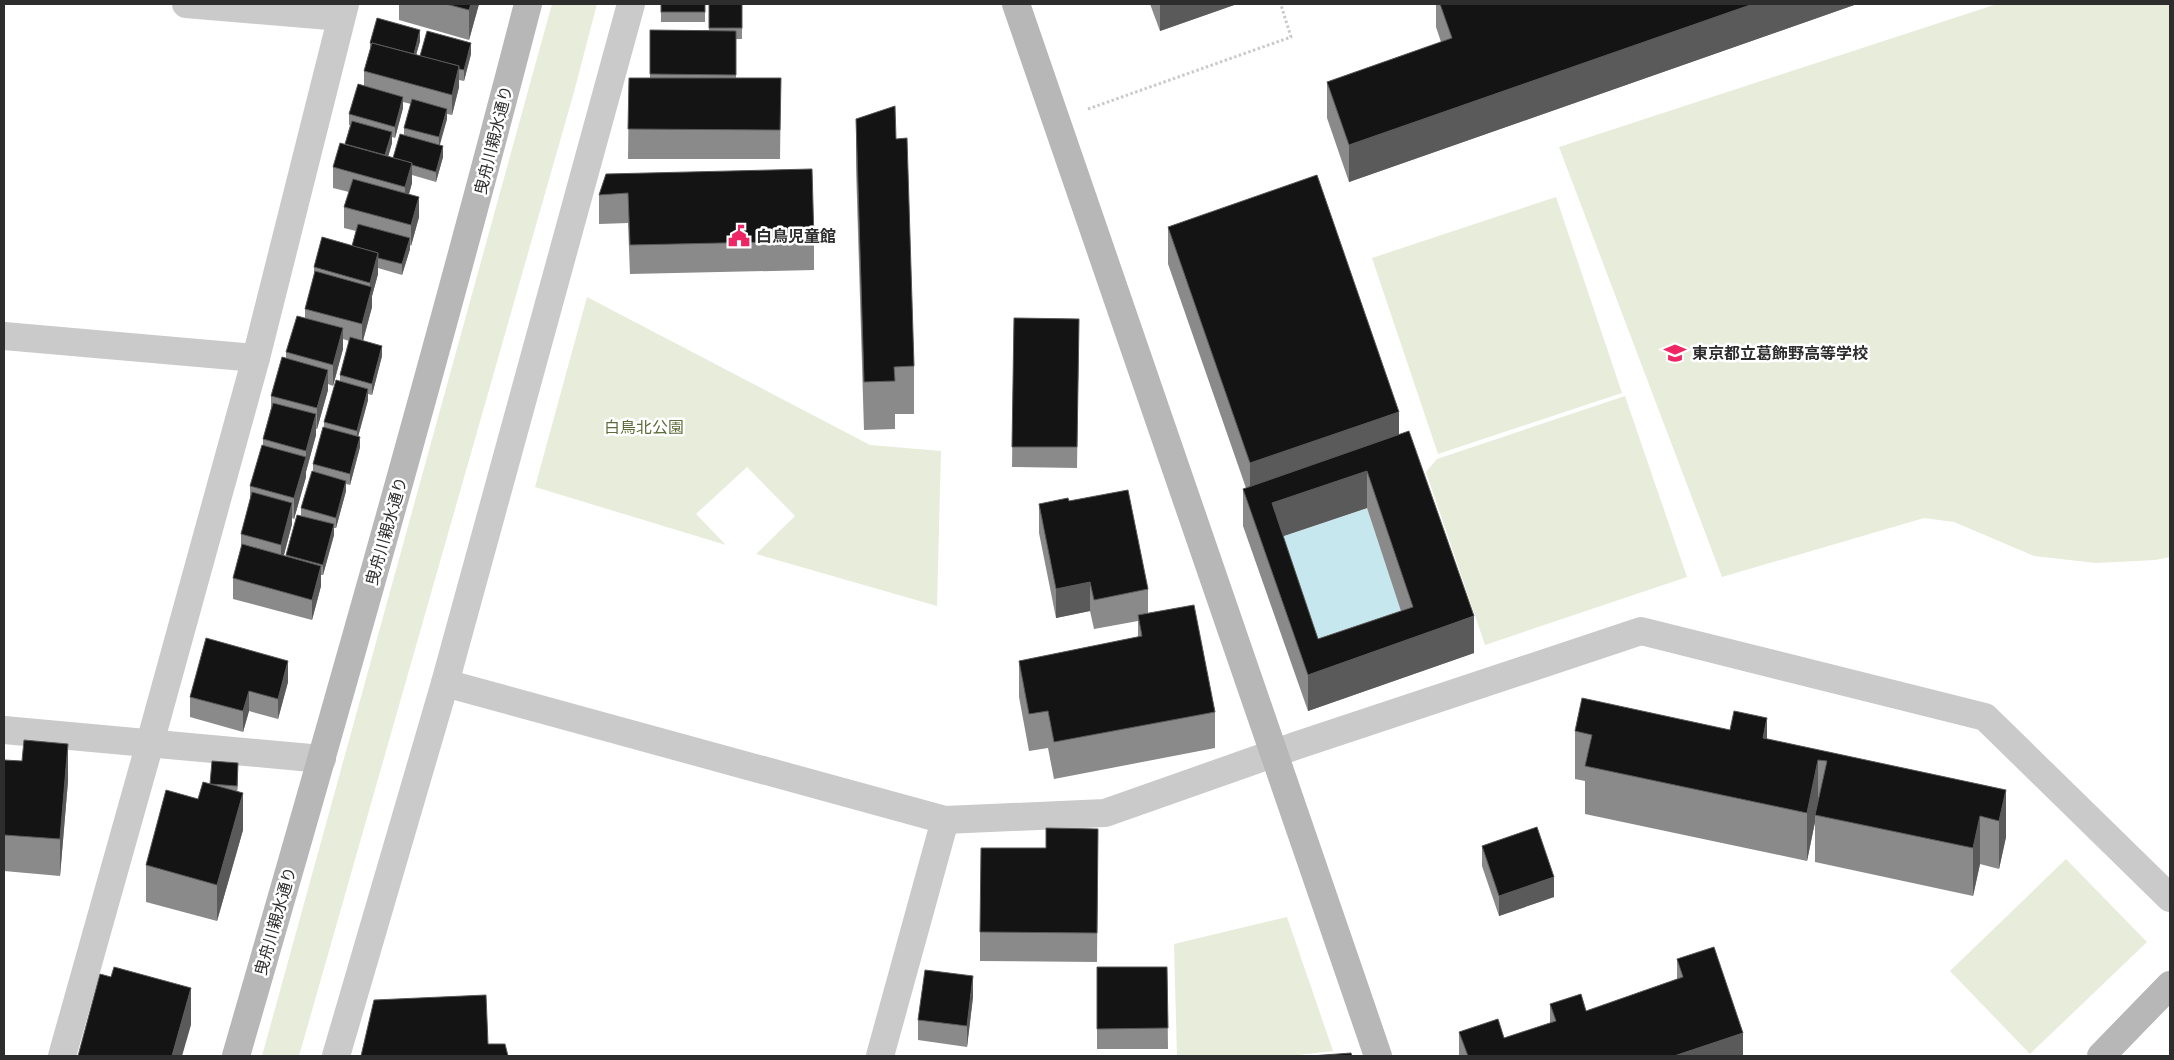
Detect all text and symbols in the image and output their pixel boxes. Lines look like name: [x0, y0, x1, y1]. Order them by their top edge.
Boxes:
street label: 曳舟川親水通り: [470, 83, 516, 197]
public building icon: 白鳥児童館: [726, 223, 752, 249]
place label: 白鳥児童館: [756, 226, 836, 246]
school or university icon: 東京都立葛飾野高等学校: [1662, 340, 1688, 366]
place label: 東京都立葛飾野高等学校: [1692, 343, 1868, 363]
park label: 白鳥北公園: [604, 417, 684, 437]
street label: 曳舟川親水通り: [361, 474, 411, 588]
street label: 曳舟川親水通り: [250, 864, 300, 978]

